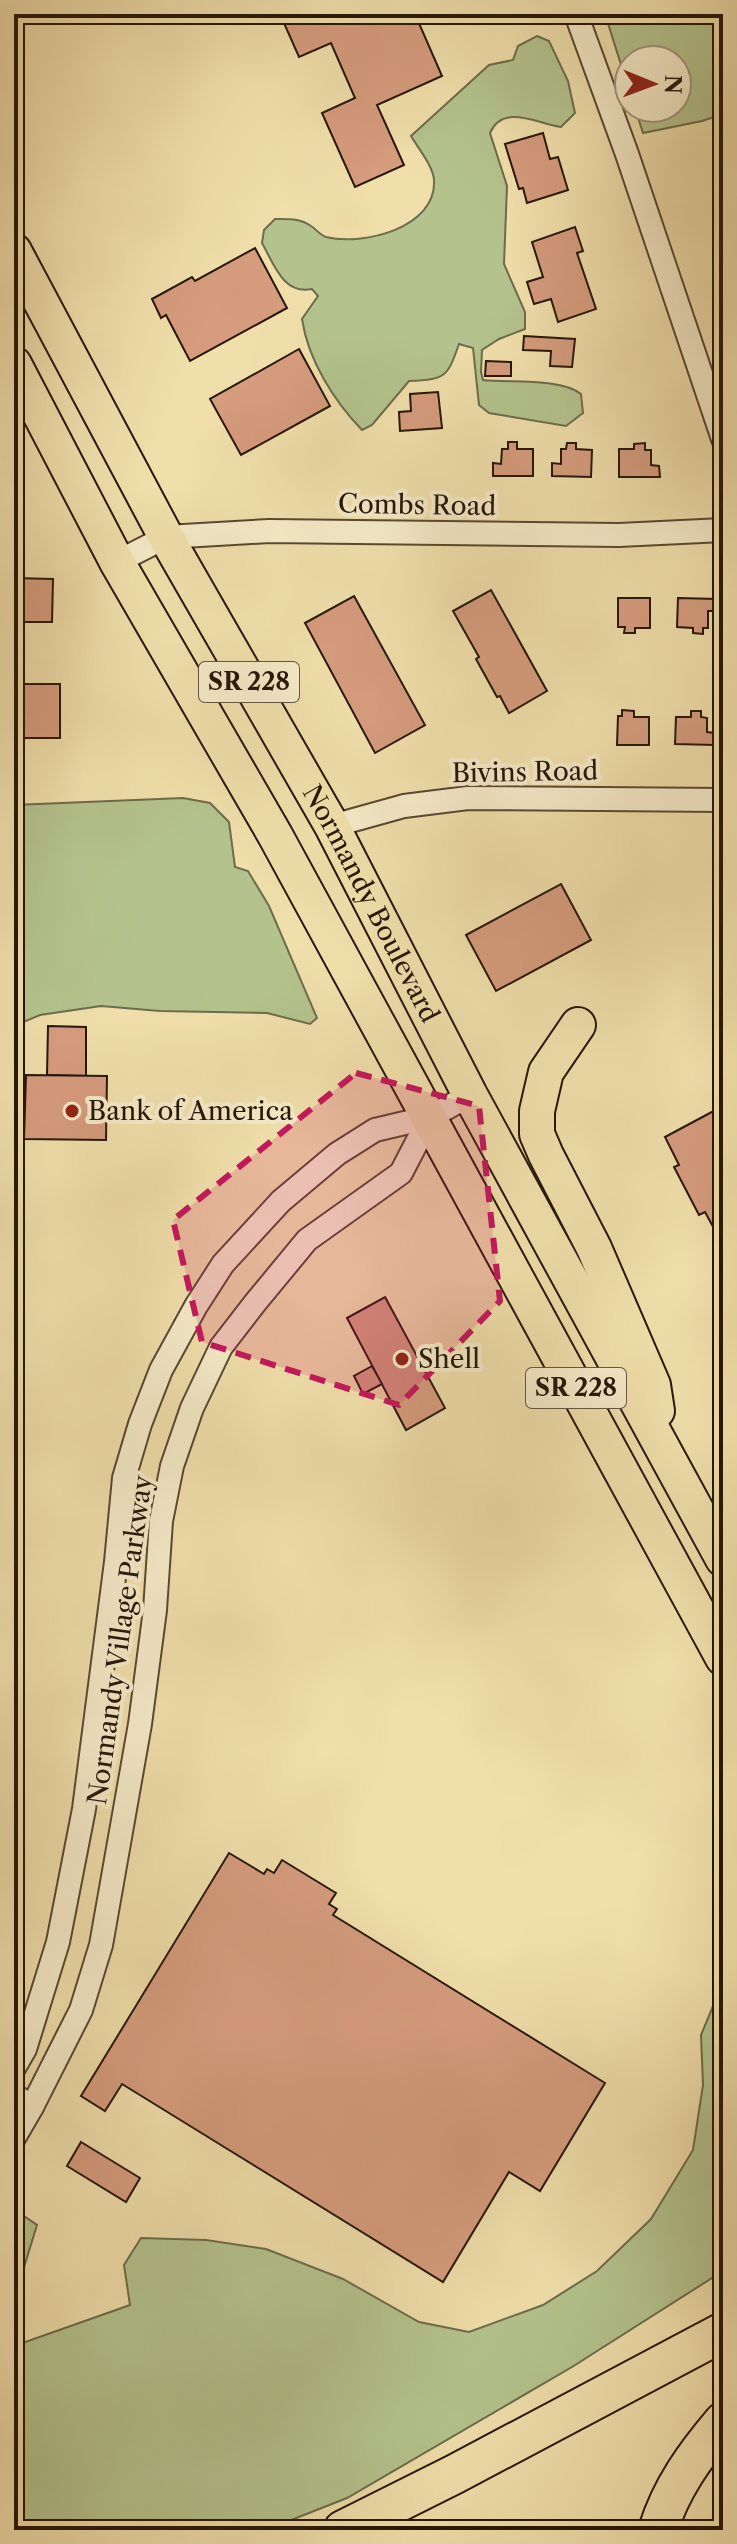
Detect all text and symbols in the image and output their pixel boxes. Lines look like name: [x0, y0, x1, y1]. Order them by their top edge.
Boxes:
north arrow: [613, 44, 693, 124]
text: N: [659, 75, 686, 94]
street label: Combs Road: [338, 488, 497, 522]
road number: SR 228: [199, 662, 299, 702]
street label: Bivins Road: [451, 755, 599, 789]
street label: Normandy Boulevard: [296, 779, 446, 1028]
place label: Bank of America: [88, 1095, 293, 1127]
marker: Bank of America: [63, 1102, 81, 1120]
place label: Shell: [418, 1343, 480, 1375]
marker: Shell: [393, 1350, 411, 1368]
road number: SR 228: [526, 1368, 626, 1408]
street label: Normandy Village Parkway: [81, 1473, 159, 1807]

